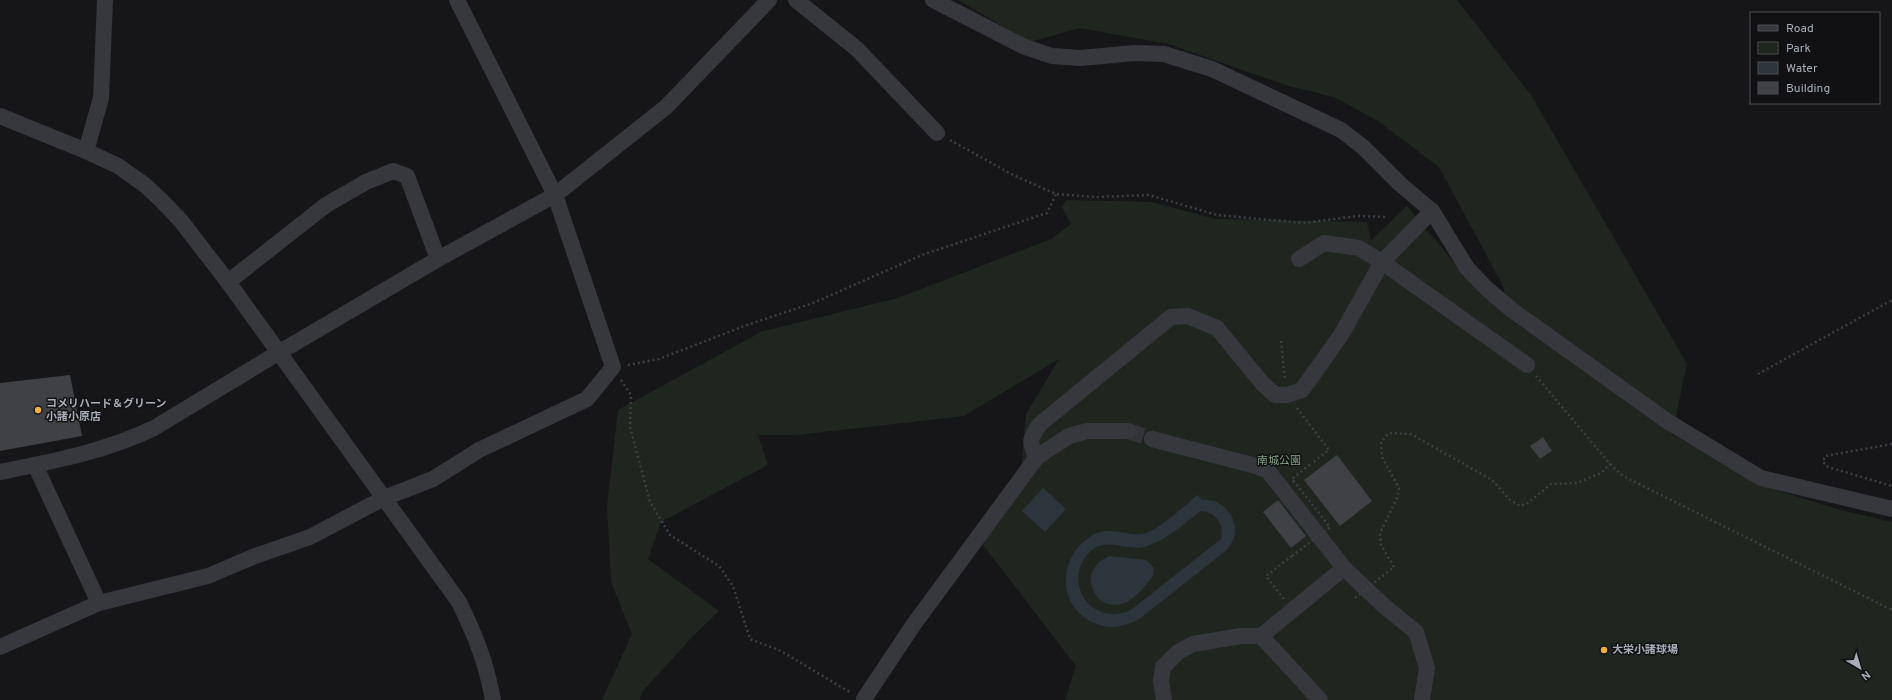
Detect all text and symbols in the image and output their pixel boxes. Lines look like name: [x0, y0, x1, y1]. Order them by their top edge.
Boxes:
legend: [1750, 12, 1880, 104]
text: Road: [1786, 21, 1814, 37]
text: Park: [1786, 41, 1811, 57]
text: Water: [1786, 61, 1818, 77]
text: Building: [1786, 81, 1830, 97]
place label: コメリハード＆グリーン 小諸小原店: [46, 397, 166, 424]
marker: コメリハード＆グリーン 小諸小原店: [33, 405, 43, 415]
park label: 南城公園: [1257, 454, 1301, 468]
place label: 大栄小諸球場: [1612, 643, 1678, 657]
marker: 大栄小諸球場: [1599, 645, 1609, 655]
north arrow: [1840, 648, 1880, 688]
text: N: [1858, 667, 1873, 683]

